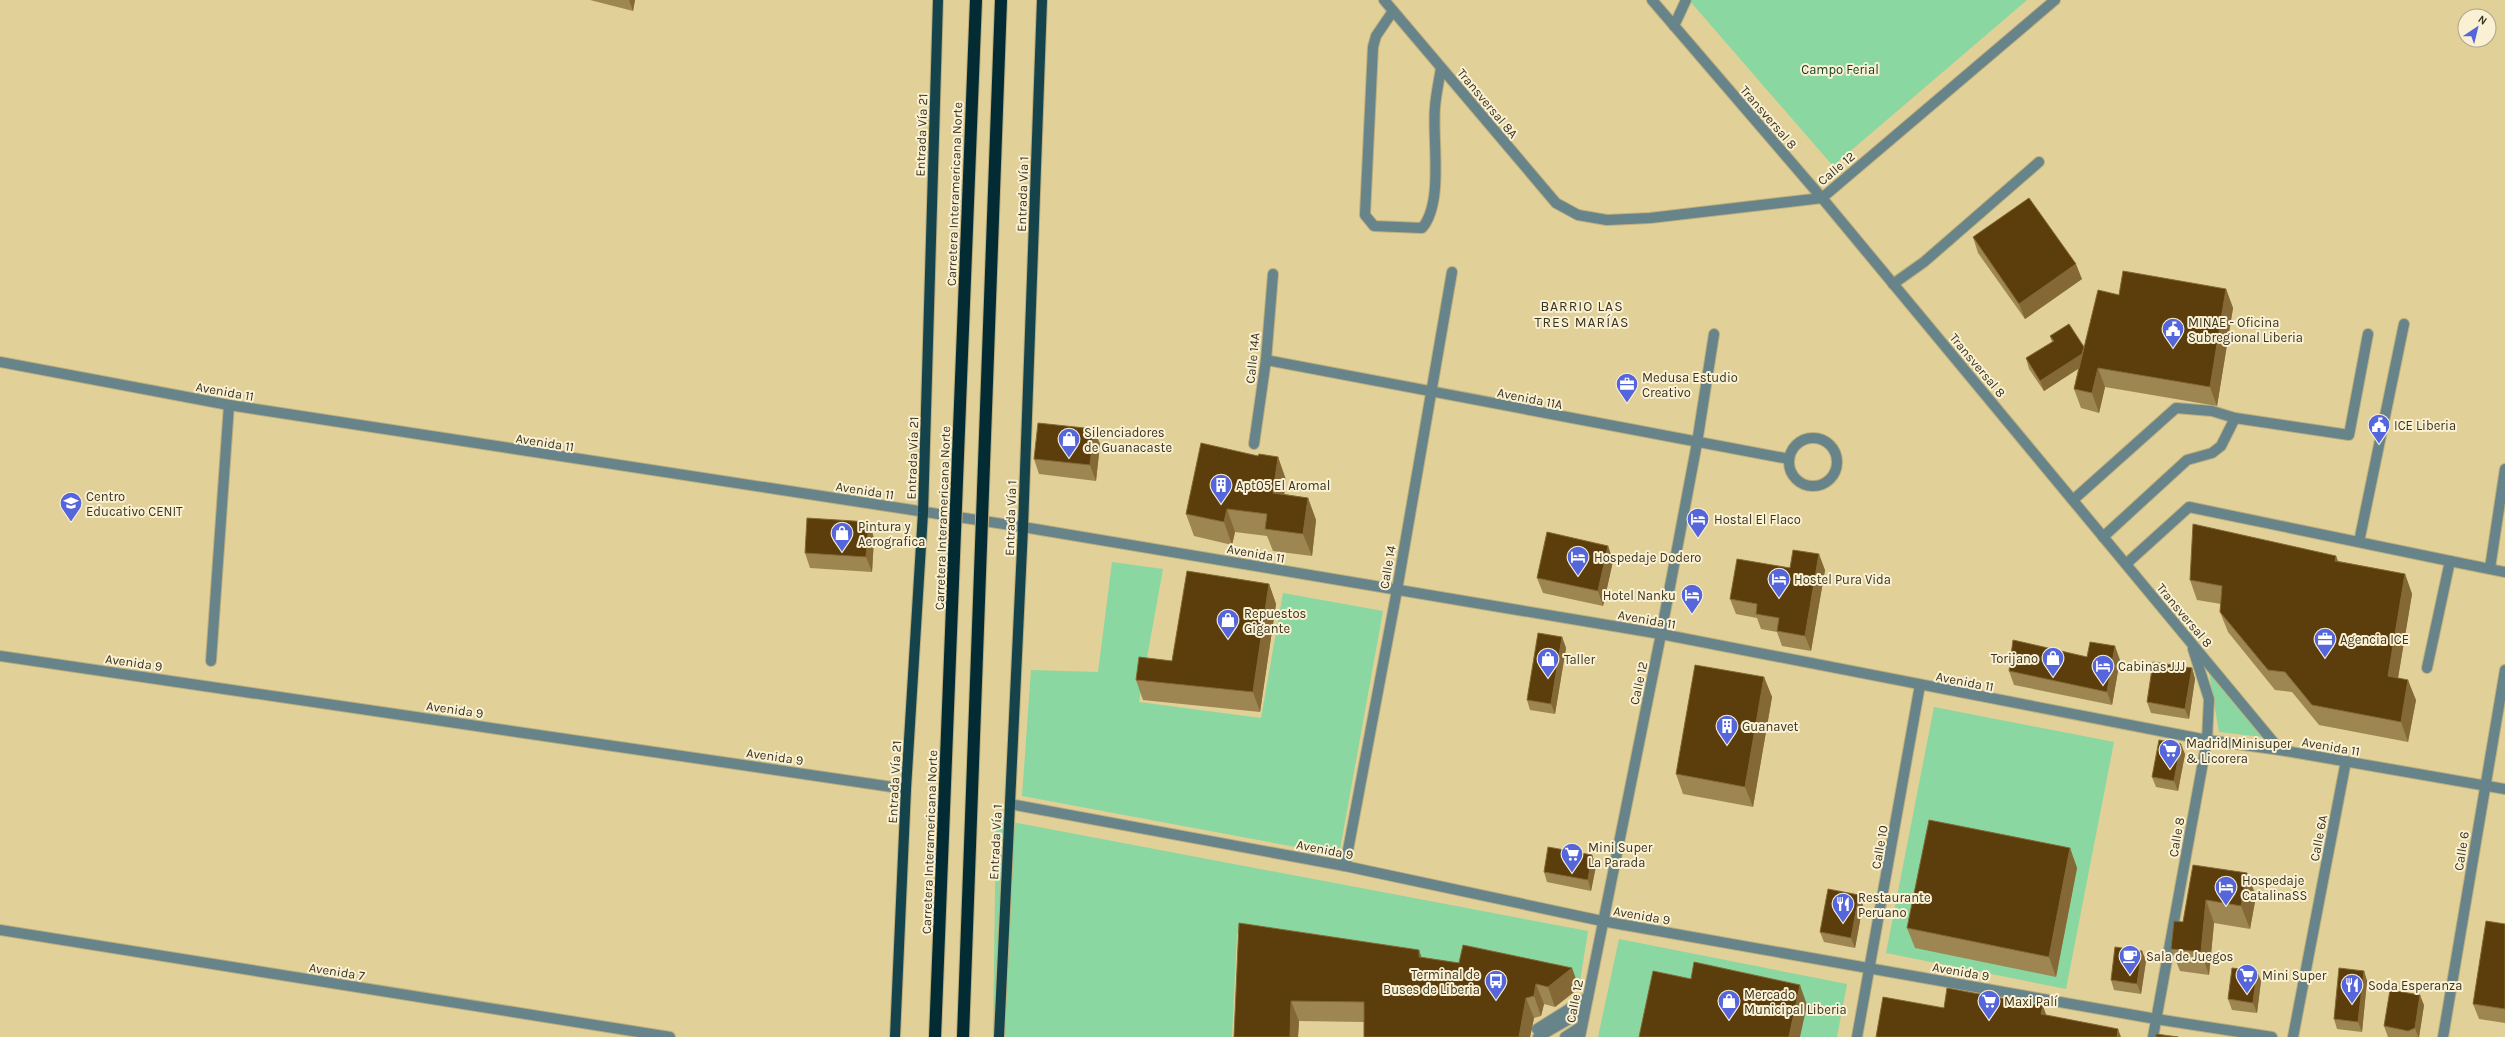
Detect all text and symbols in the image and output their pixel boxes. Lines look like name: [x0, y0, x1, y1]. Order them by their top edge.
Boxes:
north arrow: [2457, 8, 2497, 48]
text: N: [2475, 13, 2489, 28]
park label: Campo Ferial: [1801, 62, 1879, 77]
street label: Transversal 8A: [1454, 65, 1521, 142]
street label: Transversal 8: [1737, 83, 1800, 152]
street label: Entrada Vía 21: [913, 93, 930, 177]
street label: Carretera Interamericana Norte: [944, 101, 965, 286]
street label: Calle 12: [1815, 148, 1858, 188]
street label: Entrada Vía 1: [1014, 156, 1031, 232]
district label: BARRIO LAS TRES MARÍAS: [1534, 298, 1630, 331]
place label: MINAE - Oficina Subregional Liberia: [2188, 315, 2303, 345]
public building icon: MINAE - Oficina Subregional Liberia: [2160, 316, 2186, 349]
street label: Transversal 8: [1947, 330, 2009, 400]
street label: Calle 14A: [1242, 331, 1263, 384]
place label: Medusa Estudio Creativo: [1642, 370, 1738, 400]
office icon: Medusa Estudio Creativo: [1614, 371, 1640, 404]
street label: Avenida 11: [195, 379, 255, 404]
street label: Avenida 11A: [1496, 385, 1564, 412]
public building icon: ICE Liberia: [2366, 412, 2392, 445]
street label: Entrada Vía 21: [904, 416, 921, 500]
place label: ICE Liberia: [2394, 418, 2456, 433]
street label: Carretera Interamericana Norte: [932, 425, 953, 610]
place label: Silenciadores de Guanacaste: [1084, 425, 1172, 455]
shop icon: Silenciadores de Guanacaste: [1056, 426, 1082, 459]
street label: Avenida 11: [515, 430, 575, 454]
building icon: Apt05 El Aromal: [1208, 472, 1234, 505]
street label: Avenida 11: [835, 478, 895, 502]
place label: Apt05 El Aromal: [1236, 478, 1330, 493]
street label: Entrada Vía 1: [1002, 480, 1019, 556]
place label: Centro Educativo CENIT: [86, 489, 183, 519]
school or university icon: Centro Educativo CENIT: [58, 490, 84, 523]
hotel icon: Hostal El Flaco: [1685, 506, 1711, 539]
place label: Hostal El Flaco: [1714, 512, 1801, 527]
place label: Pintura y Aerografica: [858, 519, 925, 549]
shop icon: Pintura y Aerografica: [829, 520, 855, 553]
street label: Avenida 11: [1226, 541, 1286, 566]
street label: Calle 14: [1376, 544, 1399, 590]
hotel icon: Hospedaje Dodero: [1565, 544, 1591, 577]
place label: Hospedaje Dodero: [1594, 550, 1701, 565]
hotel icon: Hostel Pura Vida: [1766, 566, 1792, 599]
place label: Hostel Pura Vida: [1794, 572, 1891, 587]
street label: Transversal 8: [2154, 580, 2216, 650]
hotel icon: Hotel Nanku: [1679, 582, 1705, 615]
place label: Hotel Nanku: [1603, 588, 1676, 603]
place label: Repuestos Gigante: [1244, 606, 1307, 636]
shop icon: Repuestos Gigante: [1215, 607, 1241, 640]
street label: Avenida 11: [1617, 607, 1677, 632]
office icon: Agencia ICE: [2312, 626, 2338, 659]
place label: Agencia ICE: [2340, 632, 2409, 647]
shop icon: Torijano: [2040, 645, 2066, 678]
shop icon: Taller: [1535, 646, 1561, 679]
street label: Avenida 9: [104, 651, 163, 674]
place label: Torijano: [1991, 651, 2038, 666]
place label: Taller: [1564, 652, 1595, 667]
hotel icon: Cabinas JJJ: [2090, 653, 2116, 686]
place label: Cabinas JJJ: [2118, 659, 2185, 674]
street label: Calle 12: [1627, 660, 1650, 706]
street label: Avenida 11: [1935, 669, 1995, 694]
street label: Avenida 9: [425, 698, 484, 721]
building icon: Guanavet: [1714, 713, 1740, 746]
place label: Guanavet: [1742, 719, 1799, 734]
street label: Avenida 11: [2301, 734, 2361, 759]
place label: Madrid Minisuper & Licorera: [2186, 736, 2292, 766]
supermarket icon: Madrid Minisuper & Licorera: [2157, 737, 2183, 770]
street label: Entrada Vía 21: [885, 740, 904, 824]
street label: Avenida 9: [745, 745, 804, 768]
street label: Carretera Interamericana Norte: [919, 749, 940, 934]
street label: Entrada Vía 1: [986, 804, 1005, 880]
street label: Calle 6A: [2307, 813, 2330, 863]
street label: Calle 8: [2166, 816, 2187, 858]
street label: Calle 10: [1868, 824, 1891, 870]
street label: Calle 6: [2451, 830, 2472, 872]
street label: Avenida 9: [1295, 837, 1355, 862]
place label: Mini Super La Parada: [1588, 840, 1653, 870]
supermarket icon: Mini Super La Parada: [1559, 841, 1585, 874]
place label: Hospedaje CatalinaSS: [2242, 873, 2307, 903]
hotel icon: Hospedaje CatalinaSS: [2213, 874, 2239, 907]
place label: Restaurante Peruano: [1858, 890, 1931, 920]
restaurant icon: Restaurante Peruano: [1830, 891, 1856, 924]
street label: Avenida 9: [1612, 903, 1672, 928]
cafe icon: Sala de Juegos: [2117, 943, 2143, 976]
place label: Sala de Juegos: [2146, 949, 2234, 964]
street label: Avenida 9: [1931, 959, 1991, 984]
street label: Avenida 7: [308, 960, 366, 983]
supermarket icon: Mini Super: [2234, 962, 2260, 995]
place label: Terminal de Buses de Liberia: [1383, 967, 1480, 997]
bus stop icon: Terminal de Buses de Liberia: [1483, 968, 1509, 1001]
place label: Mini Super: [2262, 968, 2327, 983]
restaurant icon: Soda Esperanza: [2339, 972, 2365, 1005]
street label: Calle 12: [1563, 978, 1586, 1024]
place label: Soda Esperanza: [2368, 978, 2462, 993]
place label: Mercado Municipal Liberia: [1744, 987, 1847, 1017]
shop icon: Mercado Municipal Liberia: [1716, 988, 1742, 1021]
supermarket icon: Maxi Palí: [1976, 988, 2002, 1021]
place label: Maxi Palí: [2004, 994, 2058, 1009]

